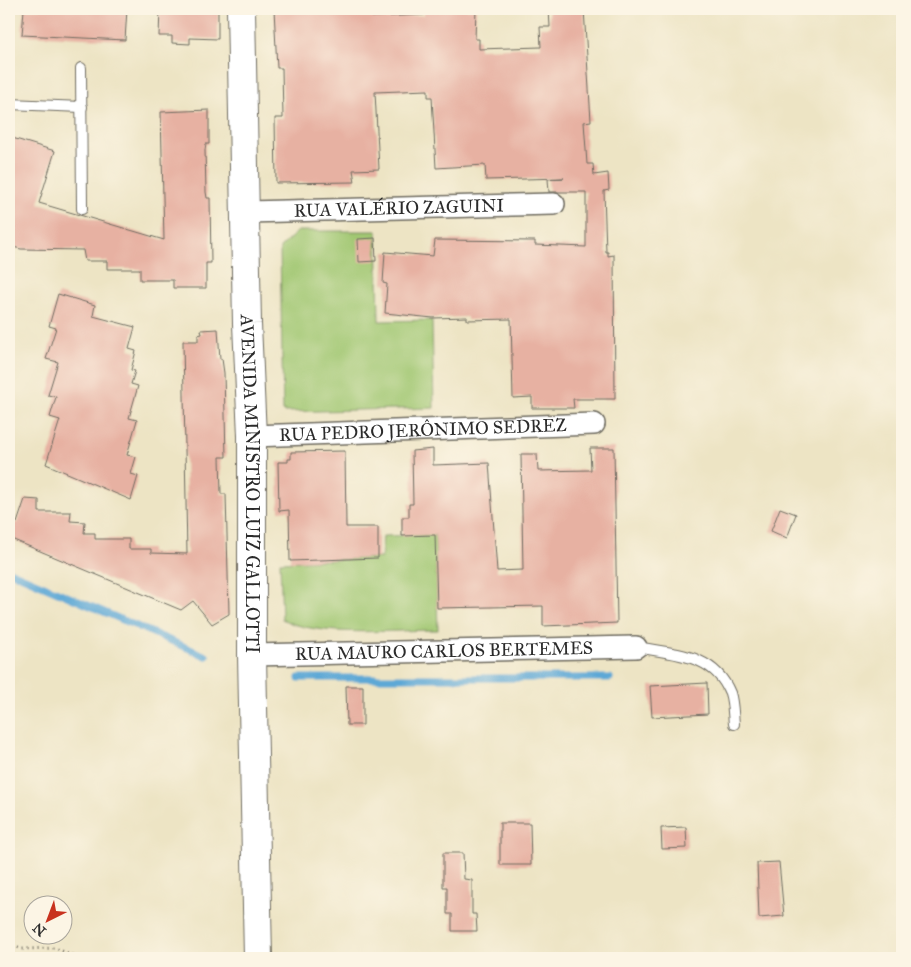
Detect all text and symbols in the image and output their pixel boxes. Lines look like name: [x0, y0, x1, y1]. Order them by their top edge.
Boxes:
street label: RUA VALÉRIO ZAGUINI: [294, 194, 505, 222]
street label: AVENIDA MINISTRO LUIZ GALLOTTI: [236, 313, 263, 654]
street label: RUA PEDRO JERÔNIMO SEDREZ: [279, 414, 567, 446]
street label: RUA MAURO CARLOS BERTEMES: [295, 637, 593, 665]
north arrow: [22, 894, 72, 944]
text: N: [29, 919, 50, 940]

